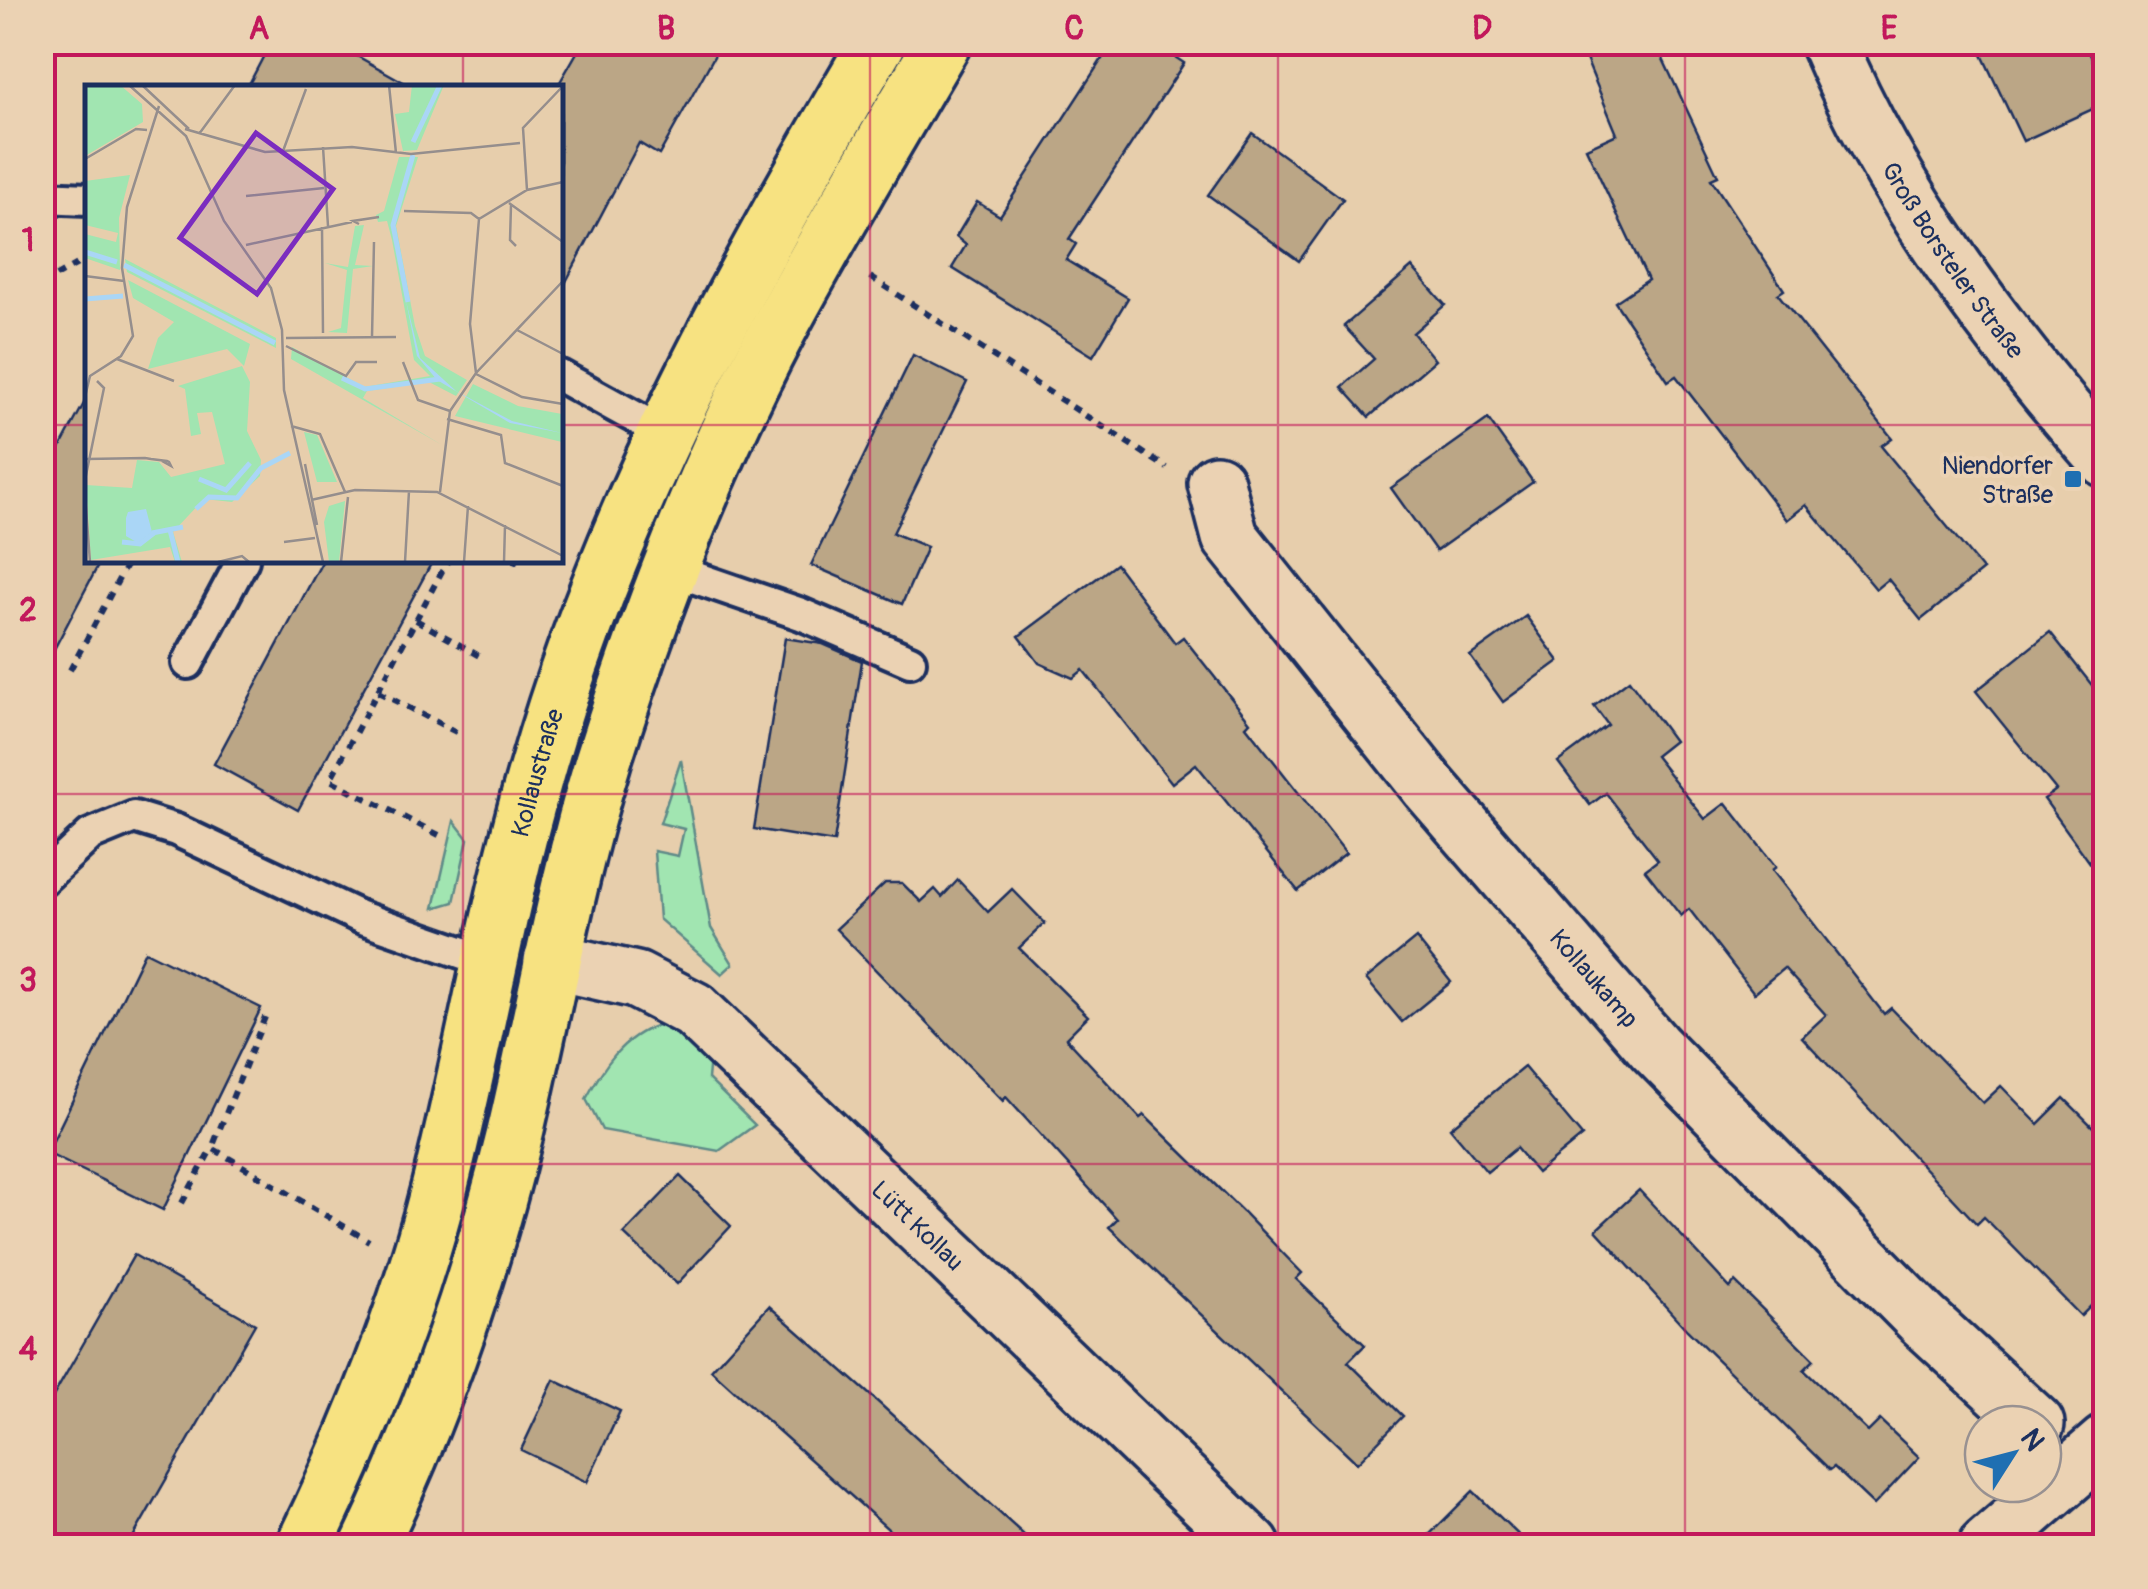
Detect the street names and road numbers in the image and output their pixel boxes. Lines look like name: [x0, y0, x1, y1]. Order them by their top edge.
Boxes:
street label: Groß Borsteler Straße: [1874, 157, 2031, 366]
street label: Kollaustraße: [505, 704, 571, 840]
street label: Kollaukamp: [1542, 923, 1644, 1035]
street label: Lütt Kollau: [864, 1175, 970, 1278]

